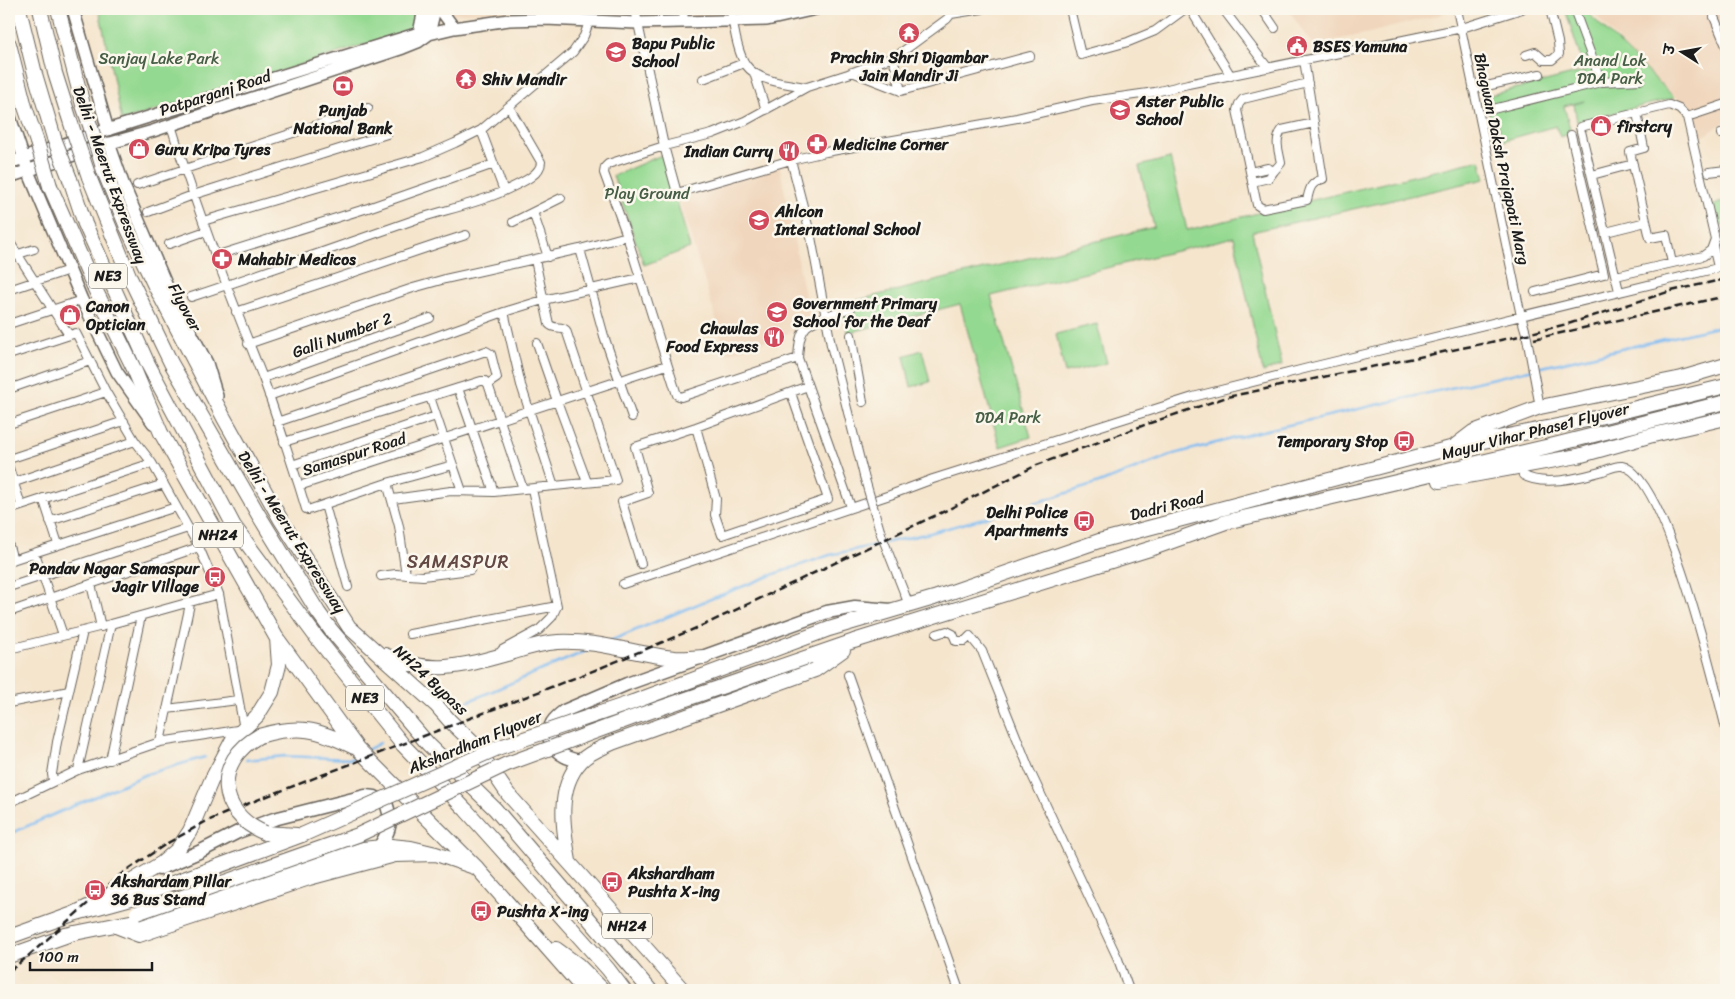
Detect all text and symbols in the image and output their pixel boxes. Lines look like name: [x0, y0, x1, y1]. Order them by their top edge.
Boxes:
temple icon: Prachin Shri Digambar Jain Mandir Ji: [897, 21, 921, 45]
north arrow: [1658, 28, 1708, 78]
place label: Bapu Public School: [631, 29, 716, 76]
place label: BSES Yamuna: [1313, 32, 1408, 61]
public building icon: BSES Yamuna: [1285, 34, 1309, 58]
school or university icon: Bapu Public School: [604, 40, 628, 64]
text: उ: [1656, 41, 1683, 59]
place label: Prachin Shri Digambar Jain Mandir Ji: [831, 43, 989, 90]
park label: Sanjay Lake Park: [98, 44, 220, 73]
park label: Anand Lok DDA Park: [1573, 46, 1647, 93]
street label: Bhagwan Daksh Prajapati Marg: [1465, 50, 1539, 268]
street label: Patparganj Road: [156, 61, 276, 125]
place label: Shiv Mandir: [481, 65, 568, 94]
temple icon: Shiv Mandir: [454, 67, 478, 91]
bank icon: Punjab National Bank: [331, 74, 355, 98]
street label: Delhi - Meerut Expressway: [64, 82, 156, 269]
place label: Aster Public School: [1135, 87, 1225, 134]
place label: Punjab National Bank: [292, 96, 393, 143]
school or university icon: Aster Public School: [1108, 98, 1132, 122]
place label: firstcry: [1617, 112, 1673, 141]
shop icon: firstcry: [1589, 114, 1613, 138]
place label: Medicine Corner: [832, 130, 950, 159]
pharmacy icon: Medicine Corner: [805, 132, 829, 156]
place label: Guru Kripa Tyres: [154, 135, 271, 164]
shop icon: Guru Kripa Tyres: [127, 137, 151, 161]
place label: Indian Curry: [683, 137, 774, 166]
restaurant icon: Indian Curry: [777, 139, 801, 163]
park label: Play Ground: [604, 179, 691, 208]
place label: Ahlcon International School: [774, 197, 922, 244]
school or university icon: Ahlcon International School: [747, 208, 771, 232]
place label: Mahabir Medicos: [237, 245, 356, 274]
pharmacy icon: Mahabir Medicos: [210, 247, 234, 271]
road number: NE3: [89, 264, 127, 288]
street label: Flyover: [160, 277, 211, 338]
place label: Government Primary School for the Deaf: [792, 289, 938, 336]
place label: Canon Optician: [85, 292, 146, 339]
school or university icon: Government Primary School for the Deaf: [765, 300, 789, 324]
shop icon: Canon Optician: [58, 303, 82, 327]
street label: Galli Number 2: [288, 303, 396, 367]
place label: Chawlas Food Express: [665, 314, 759, 361]
restaurant icon: Chawlas Food Express: [762, 325, 786, 349]
street label: Mayur Vihar Phase1 Flyover: [1438, 393, 1633, 468]
park label: DDA Park: [975, 403, 1042, 432]
street label: Samaspur Road: [298, 423, 411, 484]
place label: Temporary Stop: [1277, 427, 1389, 456]
bus stop icon: Temporary Stop: [1392, 429, 1416, 453]
street label: Delhi - Meerut Expressway: [230, 445, 354, 620]
street label: Dadri Road: [1127, 482, 1209, 529]
place label: Delhi Police Apartments: [984, 498, 1069, 545]
bus stop icon: Delhi Police Apartments: [1072, 509, 1096, 533]
road number: NH24: [193, 522, 243, 548]
district label: SAMASPUR: [407, 546, 509, 578]
place label: Pandav Nagar Samaspur Jagir Village: [29, 554, 200, 601]
bus stop icon: Pandav Nagar Samaspur Jagir Village: [203, 565, 227, 589]
street label: NH24 Bypass: [386, 637, 476, 723]
road number: NE3: [346, 686, 384, 710]
street label: Akshardham Flyover: [403, 701, 548, 782]
place label: Akshardham Pushta X-ing: [627, 859, 721, 906]
place label: Akshardam Pillar 36 Bus Stand: [110, 867, 233, 914]
bus stop icon: Akshardham Pushta X-ing: [600, 870, 624, 894]
bus stop icon: Akshardam Pillar 36 Bus Stand: [83, 878, 107, 902]
place label: Pushta X-ing: [497, 897, 590, 926]
bus stop icon: Pushta X-ing: [469, 899, 493, 923]
road number: NH24: [602, 914, 652, 938]
scale bar: [30, 939, 152, 971]
text: 100 m: [38, 944, 79, 970]

